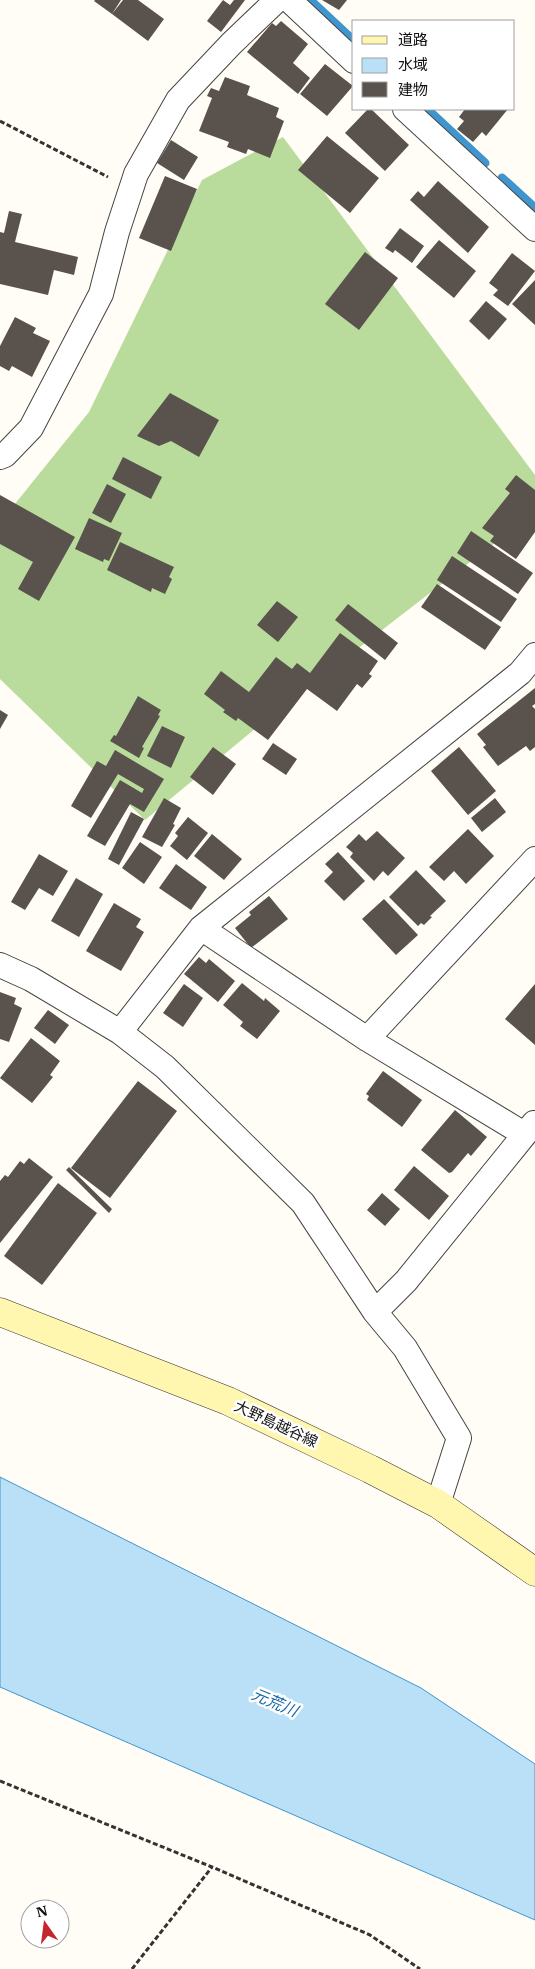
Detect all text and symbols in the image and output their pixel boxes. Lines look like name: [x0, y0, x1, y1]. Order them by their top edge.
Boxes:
legend: [352, 20, 515, 110]
text: 道路: [398, 30, 428, 49]
text: 水域: [398, 55, 428, 74]
text: 建物: [398, 80, 428, 99]
street label: 大野島越谷線: [231, 1396, 321, 1451]
water label: 元荒川: [249, 1683, 303, 1721]
north arrow: [20, 1899, 70, 1949]
text: N: [34, 1901, 49, 1921]

